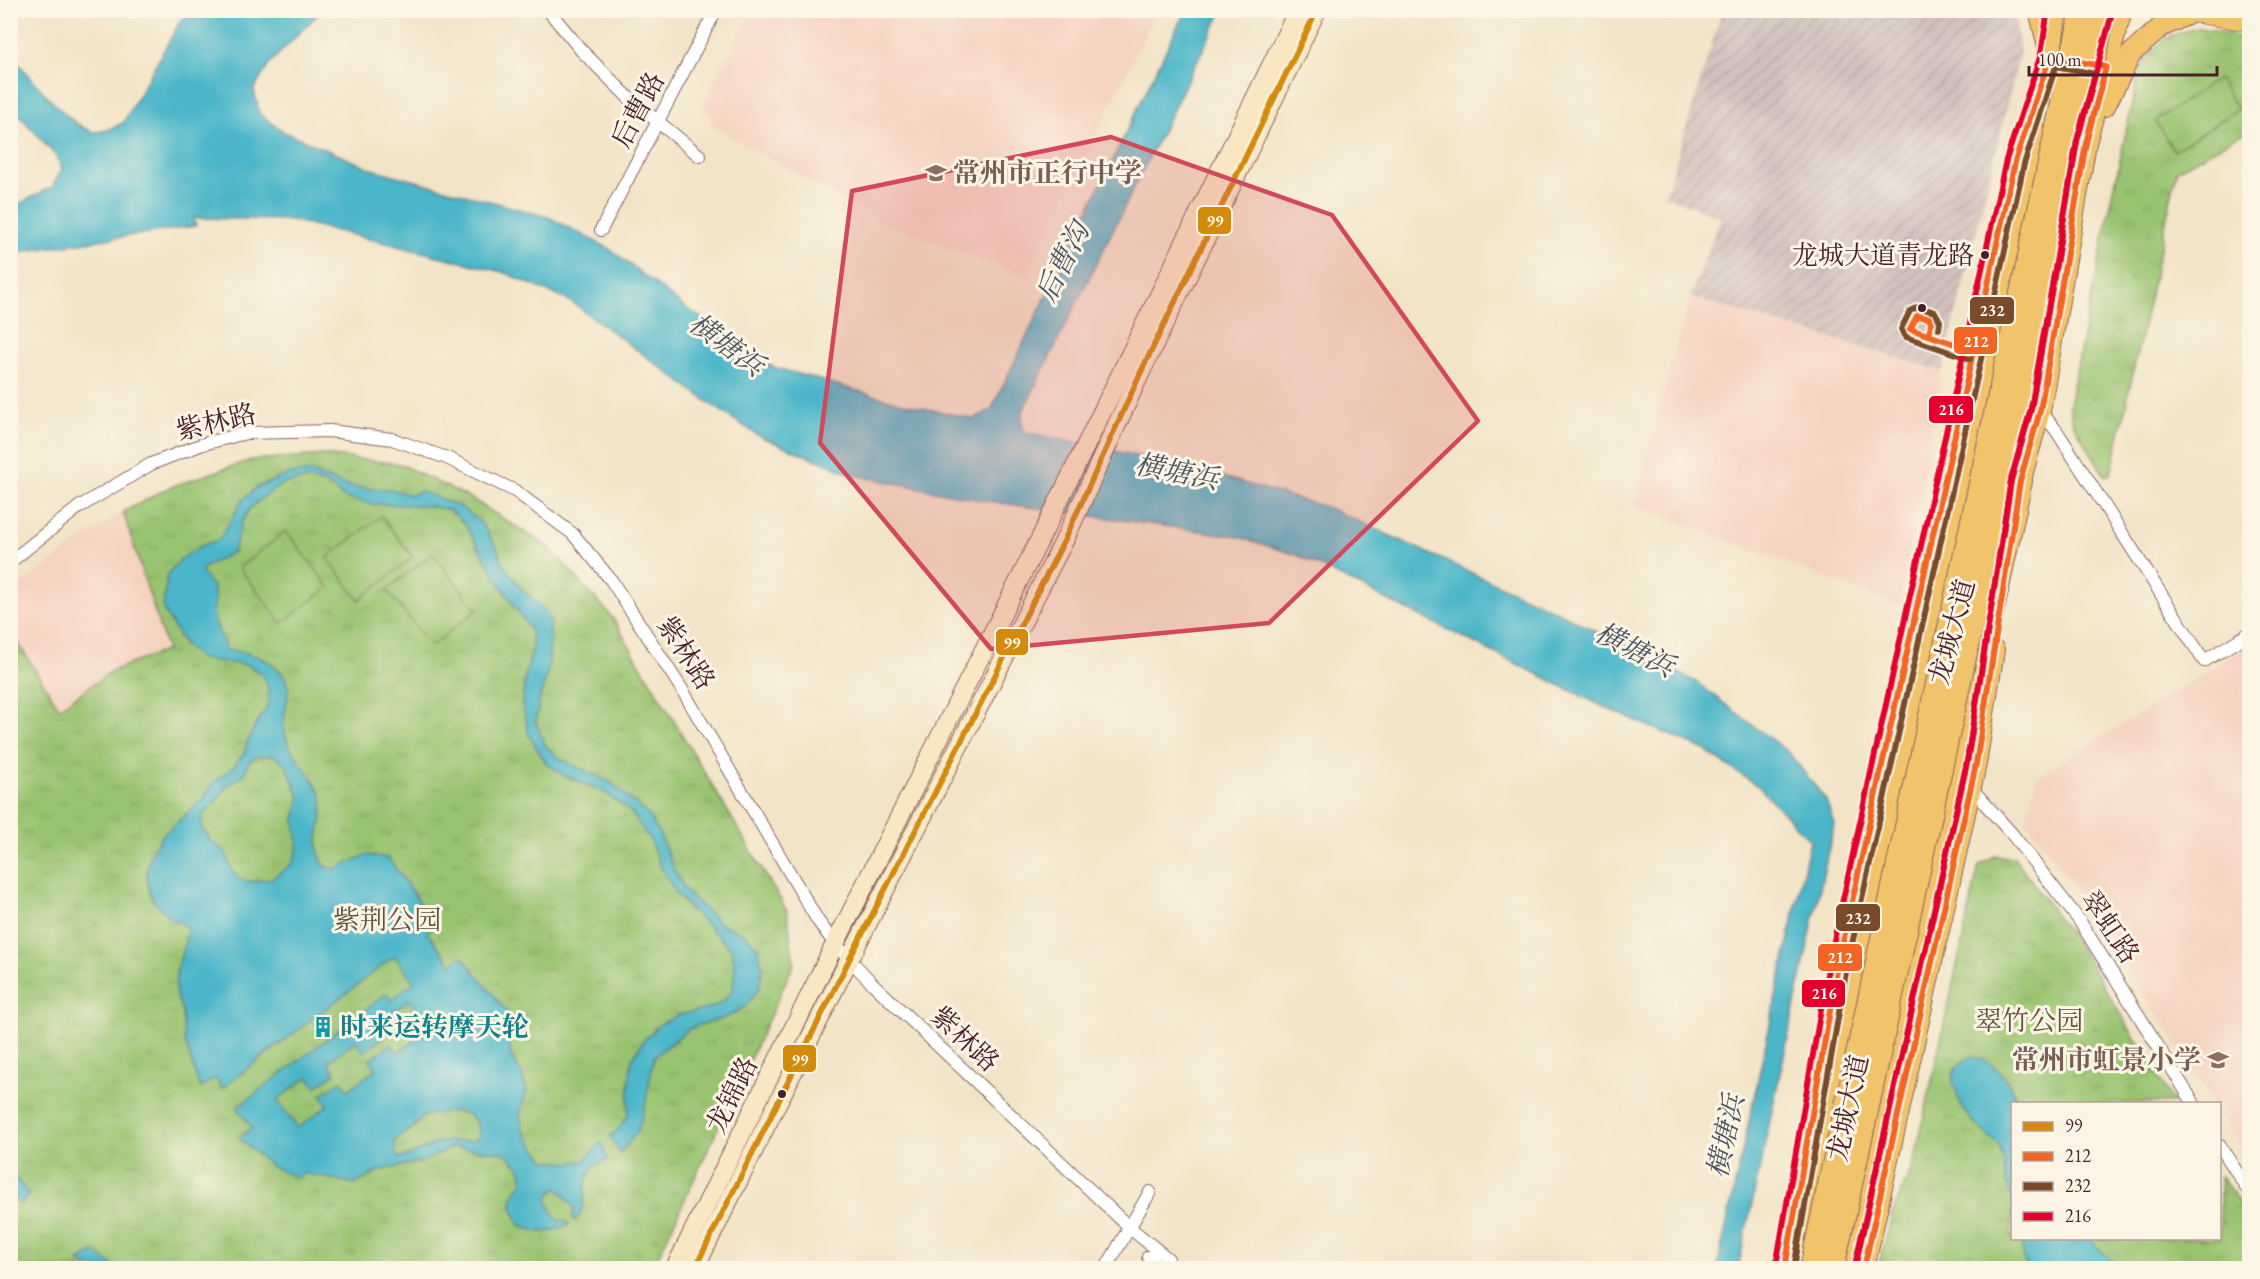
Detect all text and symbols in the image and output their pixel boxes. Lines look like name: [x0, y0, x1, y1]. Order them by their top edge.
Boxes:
scale bar: [2029, 39, 2216, 77]
text: 100 m: [2038, 48, 2082, 71]
street label: 后曹路: [603, 66, 672, 154]
place label: 常州市正行中学: [953, 155, 1142, 190]
school or university icon: 常州市正行中学: [924, 161, 948, 185]
line badge: 99: [1197, 206, 1232, 235]
text: 99: [1207, 210, 1224, 231]
water label: 后曹沟: [1027, 213, 1098, 308]
place label: 龙城大道青龙路: [1792, 238, 1974, 272]
marker: 龙城大道青龙路: [1979, 249, 1991, 261]
line badge: 232: [1969, 296, 2015, 325]
text: 232: [1979, 300, 2005, 321]
unlabelled marker: [1916, 302, 1928, 314]
water label: 横塘浜: [682, 305, 773, 384]
line badge: 212: [1953, 326, 1998, 355]
text: 212: [1963, 331, 1989, 352]
street label: 紫林路: [172, 395, 259, 448]
line badge: 216: [1928, 395, 1974, 424]
text: 216: [1938, 399, 1964, 420]
water label: 横塘浜: [1132, 445, 1224, 497]
street label: 龙城大道: [1921, 575, 1982, 689]
street label: 紫林路: [650, 609, 723, 696]
water label: 横塘浜: [1589, 614, 1682, 685]
line badge: 99: [995, 628, 1029, 656]
text: 99: [1004, 632, 1021, 653]
street label: 翠虹路: [2073, 883, 2148, 970]
park label: 紫荆公园: [333, 902, 441, 937]
line badge: 232: [1835, 903, 1881, 932]
text: 232: [1845, 908, 1871, 929]
line badge: 212: [1817, 943, 1863, 972]
text: 212: [1827, 947, 1853, 968]
line badge: 216: [1801, 979, 1846, 1008]
text: 216: [1811, 983, 1837, 1004]
street label: 紫林路: [924, 998, 1007, 1079]
park label: 翠竹公园: [1975, 1003, 2083, 1038]
place label: 时来运转摩天轮: [340, 1009, 529, 1044]
building icon: 时来运转摩天轮: [311, 1015, 335, 1039]
place label: 常州市虹景小学: [2012, 1042, 2201, 1077]
line badge: 99: [782, 1044, 817, 1073]
school or university icon: 常州市虹景小学: [2206, 1048, 2230, 1072]
text: 99: [792, 1049, 809, 1070]
street label: 龙锦路: [698, 1051, 765, 1139]
street label: 龙城大道: [1819, 1051, 1876, 1164]
unlabelled marker: [776, 1088, 788, 1100]
water label: 横塘浜: [1699, 1089, 1752, 1181]
legend: [2011, 1102, 2221, 1240]
text: 99: [2065, 1114, 2083, 1137]
text: 212: [2065, 1144, 2091, 1167]
text: 232: [2065, 1174, 2091, 1197]
text: 216: [2065, 1204, 2091, 1227]

